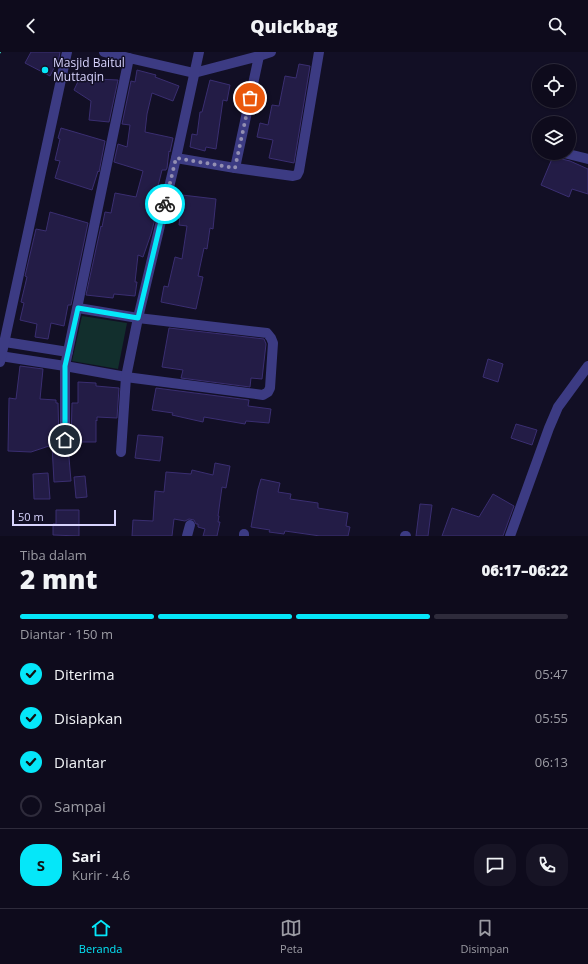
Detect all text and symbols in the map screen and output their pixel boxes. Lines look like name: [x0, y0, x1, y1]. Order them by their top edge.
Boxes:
text: Quickbag: [250, 14, 338, 38]
icon: back: [20, 15, 42, 37]
icon: search: [546, 15, 568, 37]
place label: Masjid Baitul Muttaqin: [53, 54, 125, 85]
map controls: [532, 64, 576, 160]
button: locate: [532, 64, 576, 108]
marker: Masjid Baitul Muttaqin: [40, 65, 50, 75]
pin: [233, 81, 267, 115]
icon: bag: [239, 87, 261, 109]
button: layers: [532, 116, 576, 160]
courier: [145, 184, 185, 224]
icon: bike: [154, 193, 176, 215]
pin: [48, 423, 82, 457]
icon: home: [54, 429, 76, 451]
scale bar: [12, 508, 116, 527]
text: 50 m: [18, 509, 44, 524]
text: Tiba dalam: [20, 546, 87, 564]
text: 06:17–06:22: [482, 560, 568, 580]
text: 2 mnt: [20, 561, 97, 597]
text: Diantar · 150 m: [20, 625, 113, 643]
icon: check: [20, 663, 42, 685]
text: Diterima: [54, 664, 115, 684]
text: 05:47: [535, 665, 568, 683]
icon: check: [20, 707, 42, 729]
text: Disiapkan: [54, 708, 123, 728]
text: 05:55: [535, 709, 568, 727]
icon: check: [20, 751, 42, 773]
text: Diantar: [54, 752, 106, 772]
text: 06:13: [535, 753, 568, 771]
text: Sampai: [54, 796, 106, 816]
button: chat: [474, 844, 516, 886]
button: phone: [526, 844, 568, 886]
text: Sari: [72, 846, 101, 866]
text: S: [37, 855, 45, 875]
text: Kurir · 4.6: [72, 866, 130, 884]
tab: Beranda: [79, 917, 122, 956]
tab: Peta: [280, 917, 303, 956]
tab: Disimpan: [461, 917, 509, 956]

